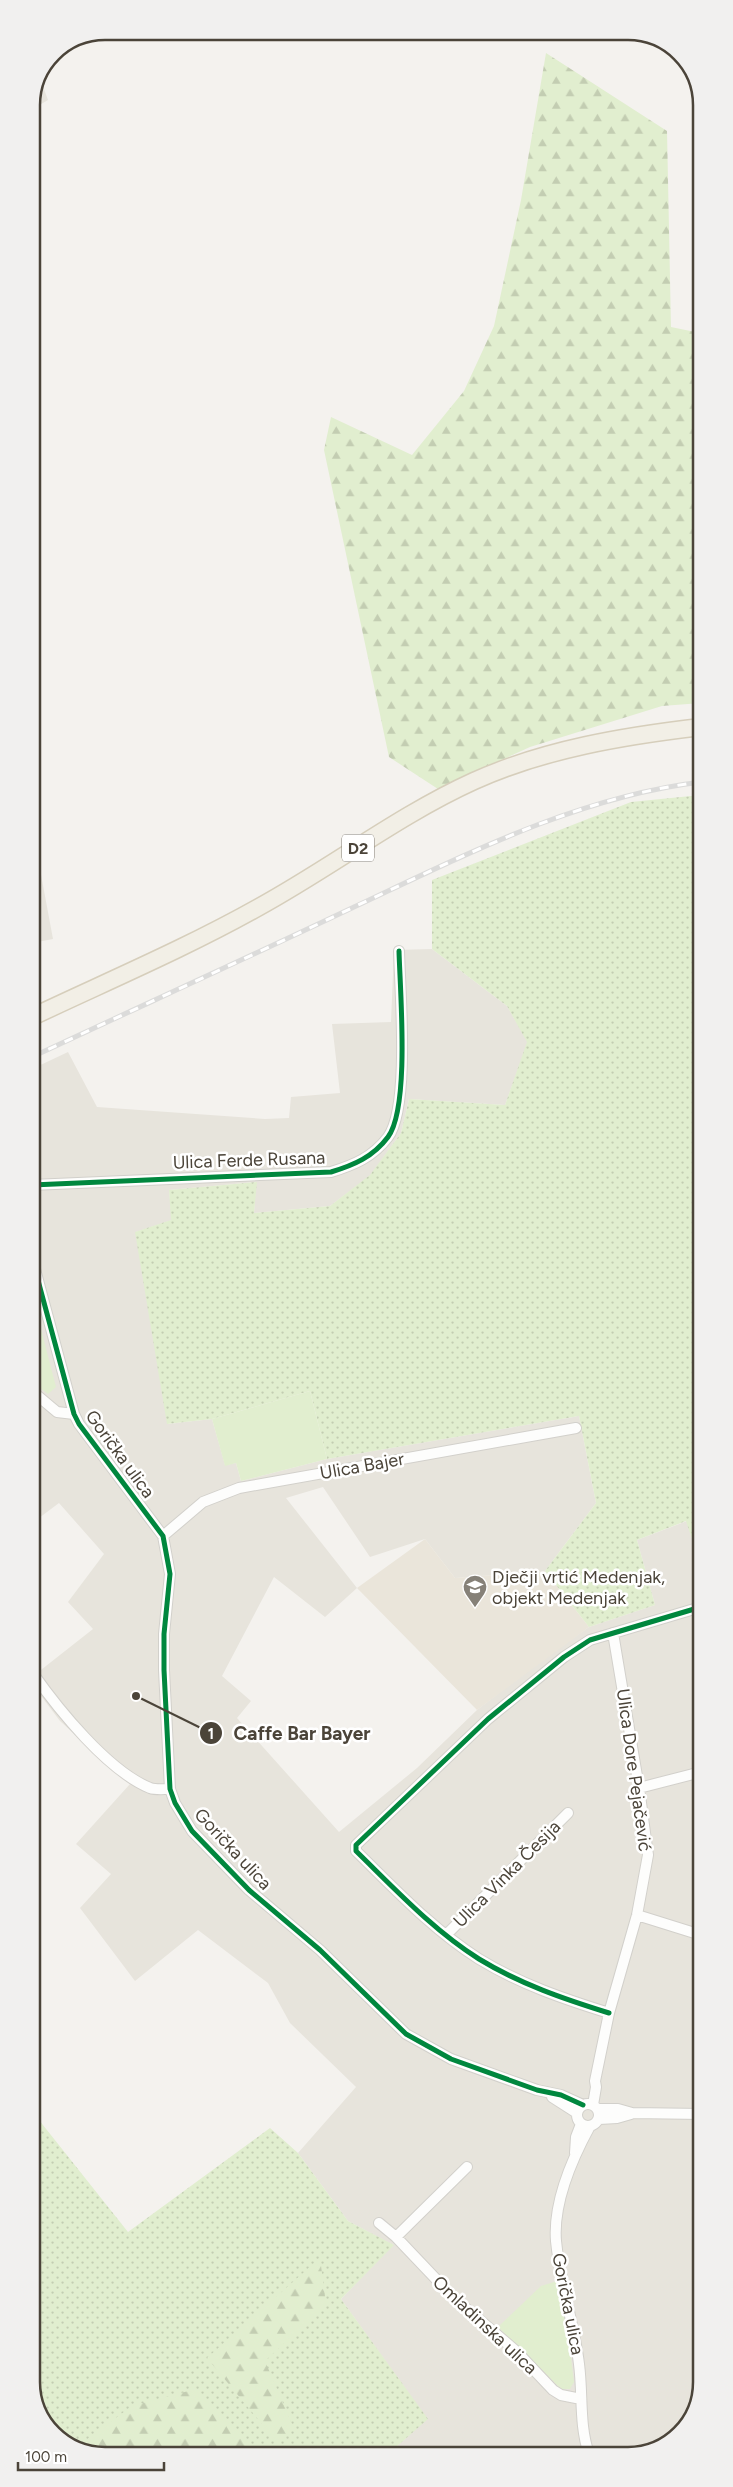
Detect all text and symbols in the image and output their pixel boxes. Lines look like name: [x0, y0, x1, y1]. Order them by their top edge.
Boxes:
road number: D2: [342, 834, 374, 861]
street label: Ulica Ferde Rusana: [172, 1146, 326, 1174]
street label: Gorička ulica: [81, 1406, 159, 1502]
street label: Ulica Bajer: [318, 1448, 406, 1484]
place label: Dječji vrtić Medenjak, objekt Medenjak: [492, 1566, 665, 1609]
school or university icon: Dječji vrtić Medenjak, objekt Medenjak: [462, 1574, 488, 1608]
street label: Ulica Dore Pejačević: [612, 1687, 656, 1853]
callout: Caffe Bar Bayer: [198, 1716, 380, 1750]
text: Caffe Bar Bayer: [234, 1722, 371, 1745]
text: 1: [208, 1725, 214, 1743]
street label: Gorička ulica: [190, 1804, 276, 1894]
street label: Ulica Vinka Česija: [449, 1816, 565, 1932]
street label: Gorička ulica: [547, 2251, 589, 2357]
street label: Omladinska ulica: [428, 2271, 542, 2379]
scale bar: [18, 2440, 164, 2472]
text: 100 m: [25, 2448, 67, 2466]

